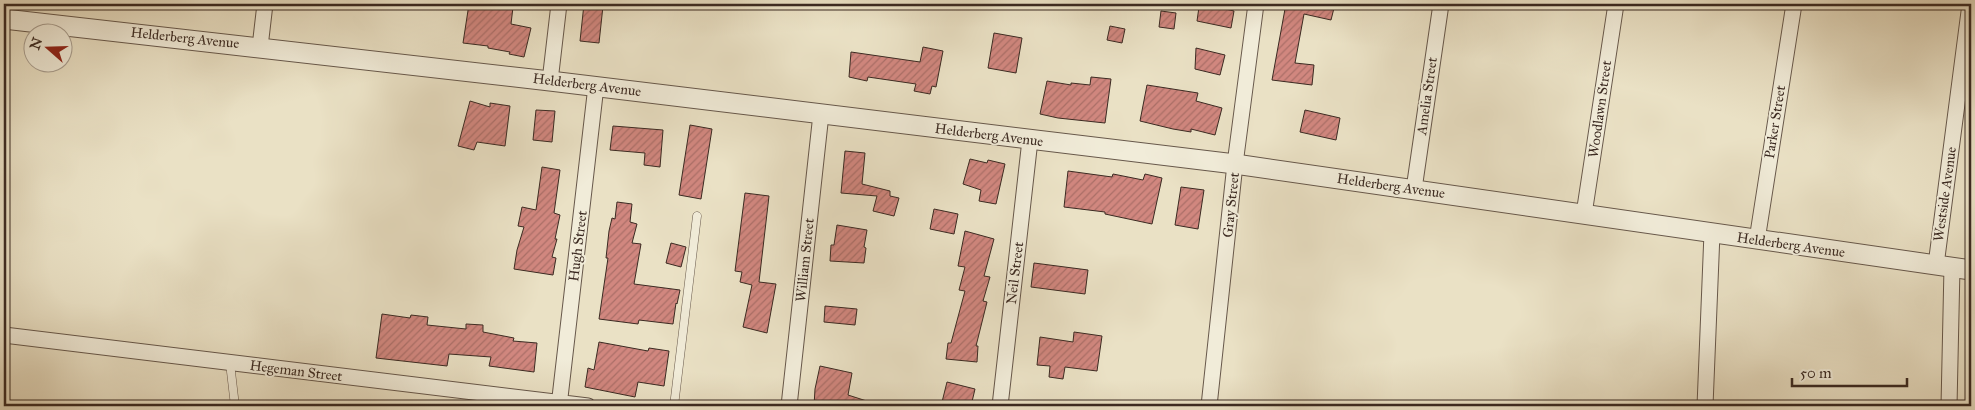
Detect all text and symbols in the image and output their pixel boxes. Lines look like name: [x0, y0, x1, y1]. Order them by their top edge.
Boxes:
north arrow: [22, 22, 72, 72]
street label: Helderberg Avenue: [130, 24, 240, 52]
text: N: [26, 35, 46, 52]
street label: Amelia Street: [1413, 56, 1441, 137]
street label: Woodlawn Street: [1585, 59, 1615, 159]
street label: Helderberg Avenue: [532, 70, 642, 100]
street label: Parker Street: [1761, 84, 1789, 160]
street label: Helderberg Avenue: [934, 120, 1044, 150]
street label: Westside Avenue: [1930, 145, 1960, 242]
street label: Helderberg Avenue: [1336, 170, 1446, 202]
street label: Gray Street: [1219, 171, 1243, 238]
street label: Hugh Street: [565, 209, 591, 283]
street label: William Street: [792, 217, 818, 303]
street label: Helderberg Avenue: [1736, 229, 1846, 261]
street label: Neil Street: [1003, 241, 1027, 305]
scale bar: [1792, 355, 1908, 387]
street label: Hegeman Street: [249, 357, 343, 385]
text: 50 m: [1800, 364, 1832, 382]

